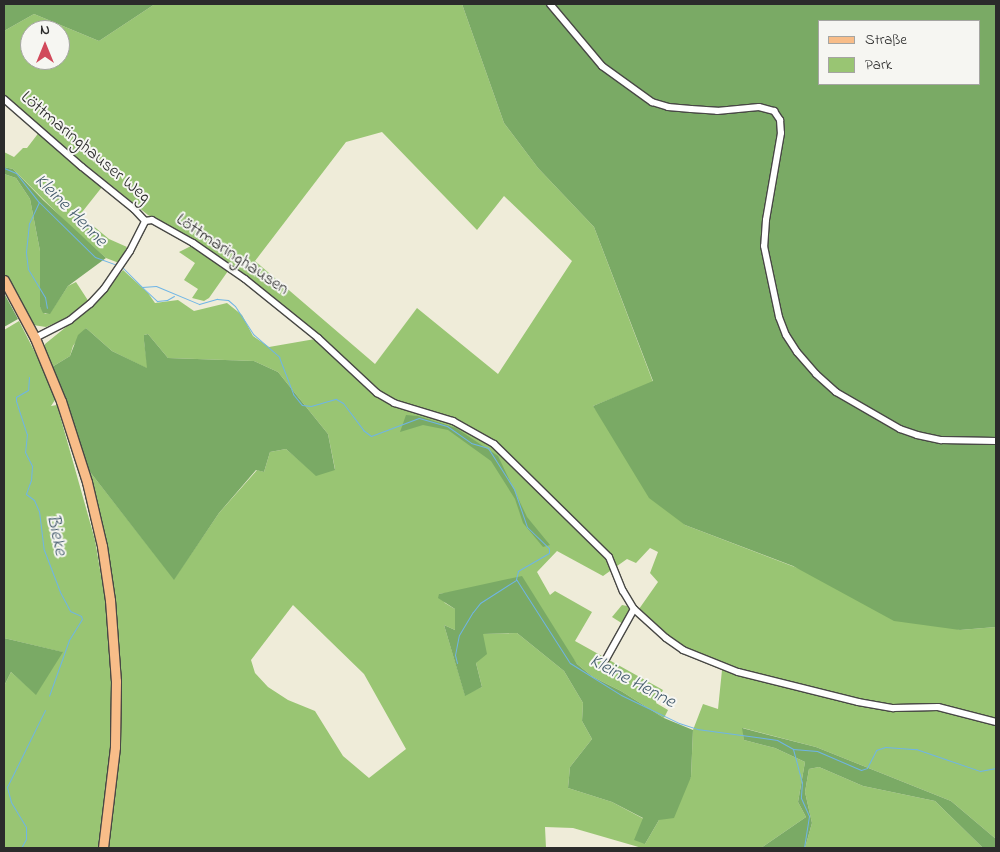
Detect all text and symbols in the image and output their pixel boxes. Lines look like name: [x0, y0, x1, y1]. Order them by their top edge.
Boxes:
north arrow: [20, 20, 70, 70]
text: N: [40, 20, 50, 41]
legend: [818, 20, 980, 85]
text: Straße: [865, 29, 907, 51]
text: Park: [865, 54, 892, 76]
street label: Löttmaringhauser Weg: [16, 87, 154, 209]
water label: Kleine Henne: [29, 170, 111, 252]
street label: Löttmaringhausen: [171, 209, 293, 301]
water label: Bieke: [41, 512, 71, 558]
water label: Kleine Henne: [585, 650, 679, 714]

